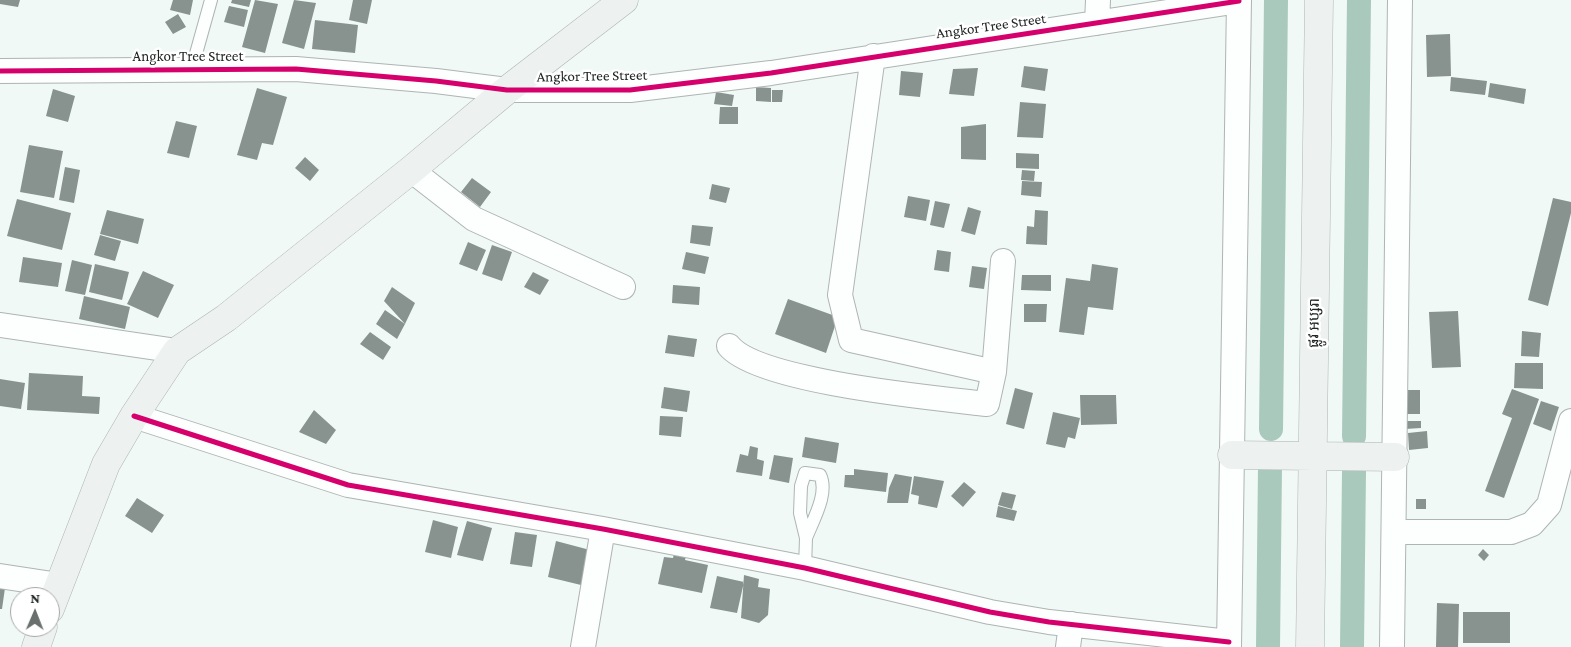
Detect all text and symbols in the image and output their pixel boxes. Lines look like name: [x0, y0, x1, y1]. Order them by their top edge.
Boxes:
street label: Angkor Tree Street: [935, 9, 1047, 43]
street label: Angkor Tree Street: [133, 47, 243, 65]
street label: Angkor Tree Street: [536, 66, 648, 86]
street label: ផ្លូវ អប្សរា: [1305, 298, 1323, 348]
north arrow: [10, 587, 60, 637]
text: N: [30, 590, 40, 606]

